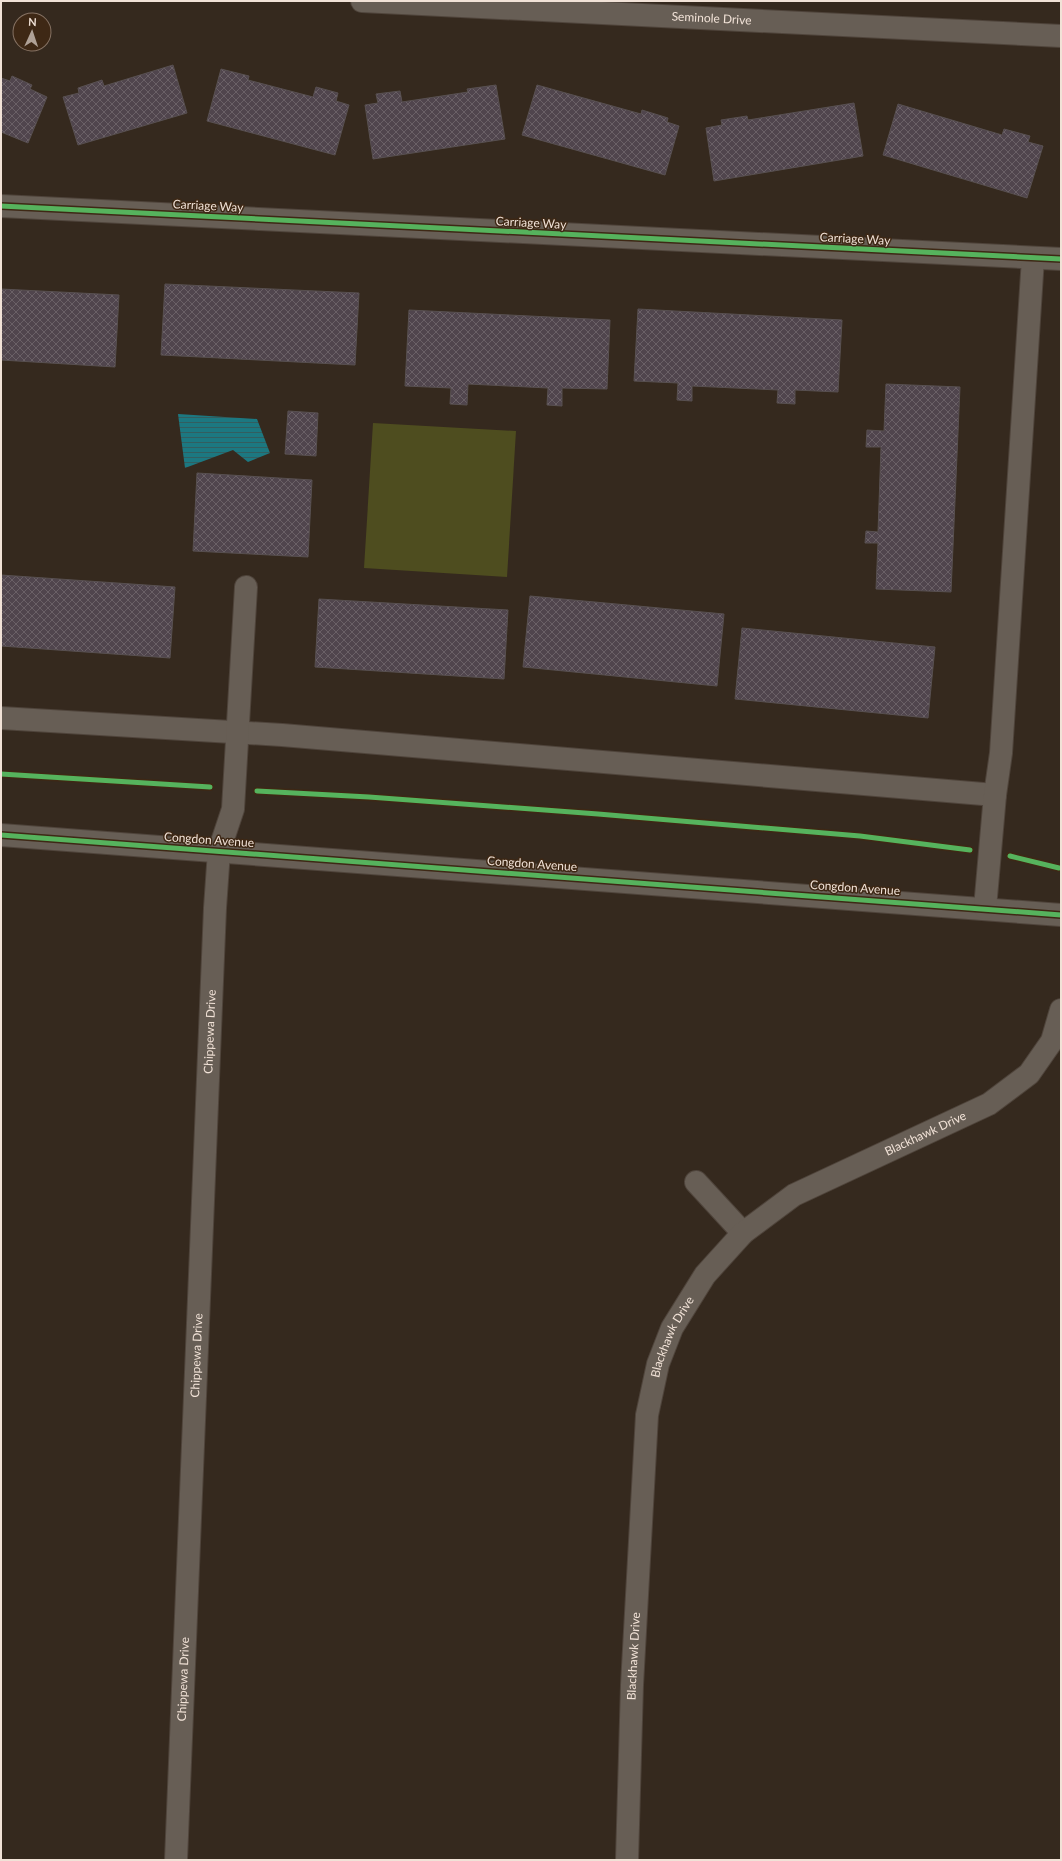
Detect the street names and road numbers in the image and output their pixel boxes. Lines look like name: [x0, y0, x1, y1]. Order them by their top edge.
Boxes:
street label: Seminole Drive: [671, 9, 752, 27]
street label: Carriage Way: [172, 196, 245, 215]
street label: Carriage Way: [495, 213, 568, 232]
street label: Carriage Way: [819, 229, 892, 248]
street label: Congdon Avenue: [164, 829, 255, 850]
street label: Congdon Avenue: [487, 853, 578, 874]
street label: Congdon Avenue: [810, 877, 901, 898]
street label: Chippewa Drive: [200, 989, 219, 1074]
street label: Blackhawk Drive: [882, 1108, 968, 1159]
street label: Blackhawk Drive: [647, 1293, 697, 1379]
street label: Chippewa Drive: [187, 1313, 205, 1398]
street label: Blackhawk Drive: [624, 1612, 643, 1700]
street label: Chippewa Drive: [174, 1637, 192, 1722]

